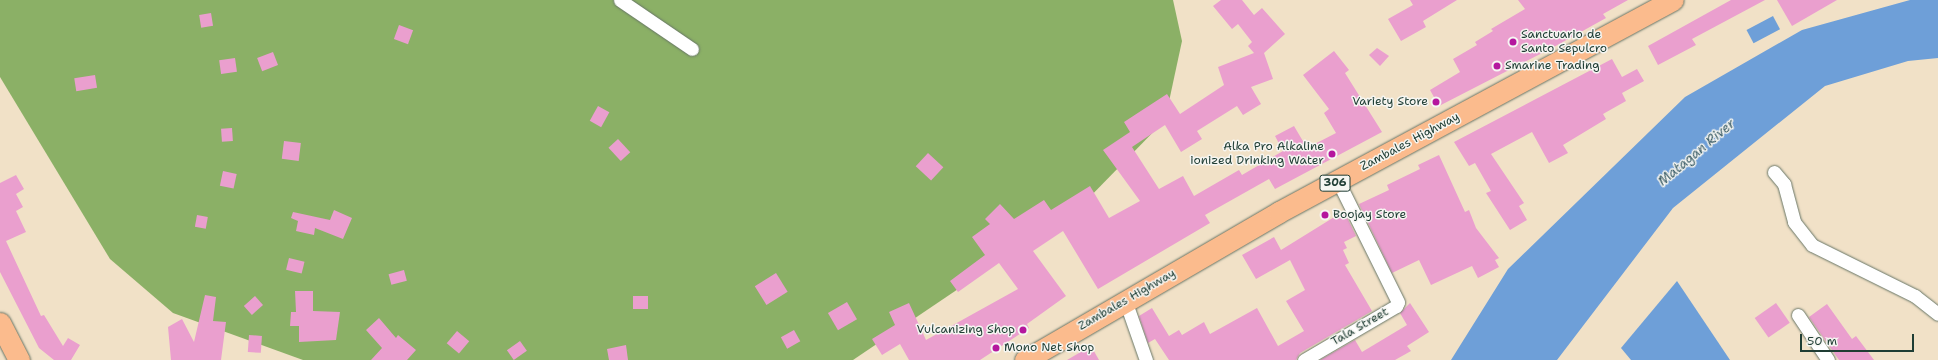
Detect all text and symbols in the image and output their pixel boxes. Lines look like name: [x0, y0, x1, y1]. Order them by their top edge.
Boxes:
place label: Sanctuario de Santo Sepulcro: [1521, 28, 1607, 56]
marker: Sanctuario de Santo Sepulcro: [1508, 37, 1518, 47]
place label: Smarine Trading: [1505, 59, 1600, 73]
marker: Smarine Trading: [1492, 61, 1502, 71]
place label: Variety Store: [1352, 95, 1428, 109]
marker: Variety Store: [1431, 97, 1441, 107]
street label: Zambales Highway: [1358, 110, 1462, 174]
water label: Matagan River: [1655, 116, 1739, 190]
place label: Alka Pro Alkaline ionized Drinking Water: [1190, 140, 1324, 168]
marker: Alka Pro Alkaline ionized Drinking Water: [1327, 149, 1337, 159]
road number: 306: [1319, 174, 1351, 192]
place label: Boojay Store: [1333, 208, 1406, 222]
marker: Boojay Store: [1320, 210, 1330, 220]
street label: Zambales Highway: [1076, 266, 1178, 334]
street label: Tala Street: [1329, 305, 1391, 349]
place label: Vulcanizing Shop: [917, 323, 1015, 337]
marker: Vulcanizing Shop: [1018, 325, 1028, 335]
scale bar: [1802, 326, 1916, 352]
text: 50 m: [1807, 333, 1837, 349]
place label: Mono Net Shop: [1004, 341, 1094, 355]
marker: Mono Net Shop: [991, 343, 1001, 353]

